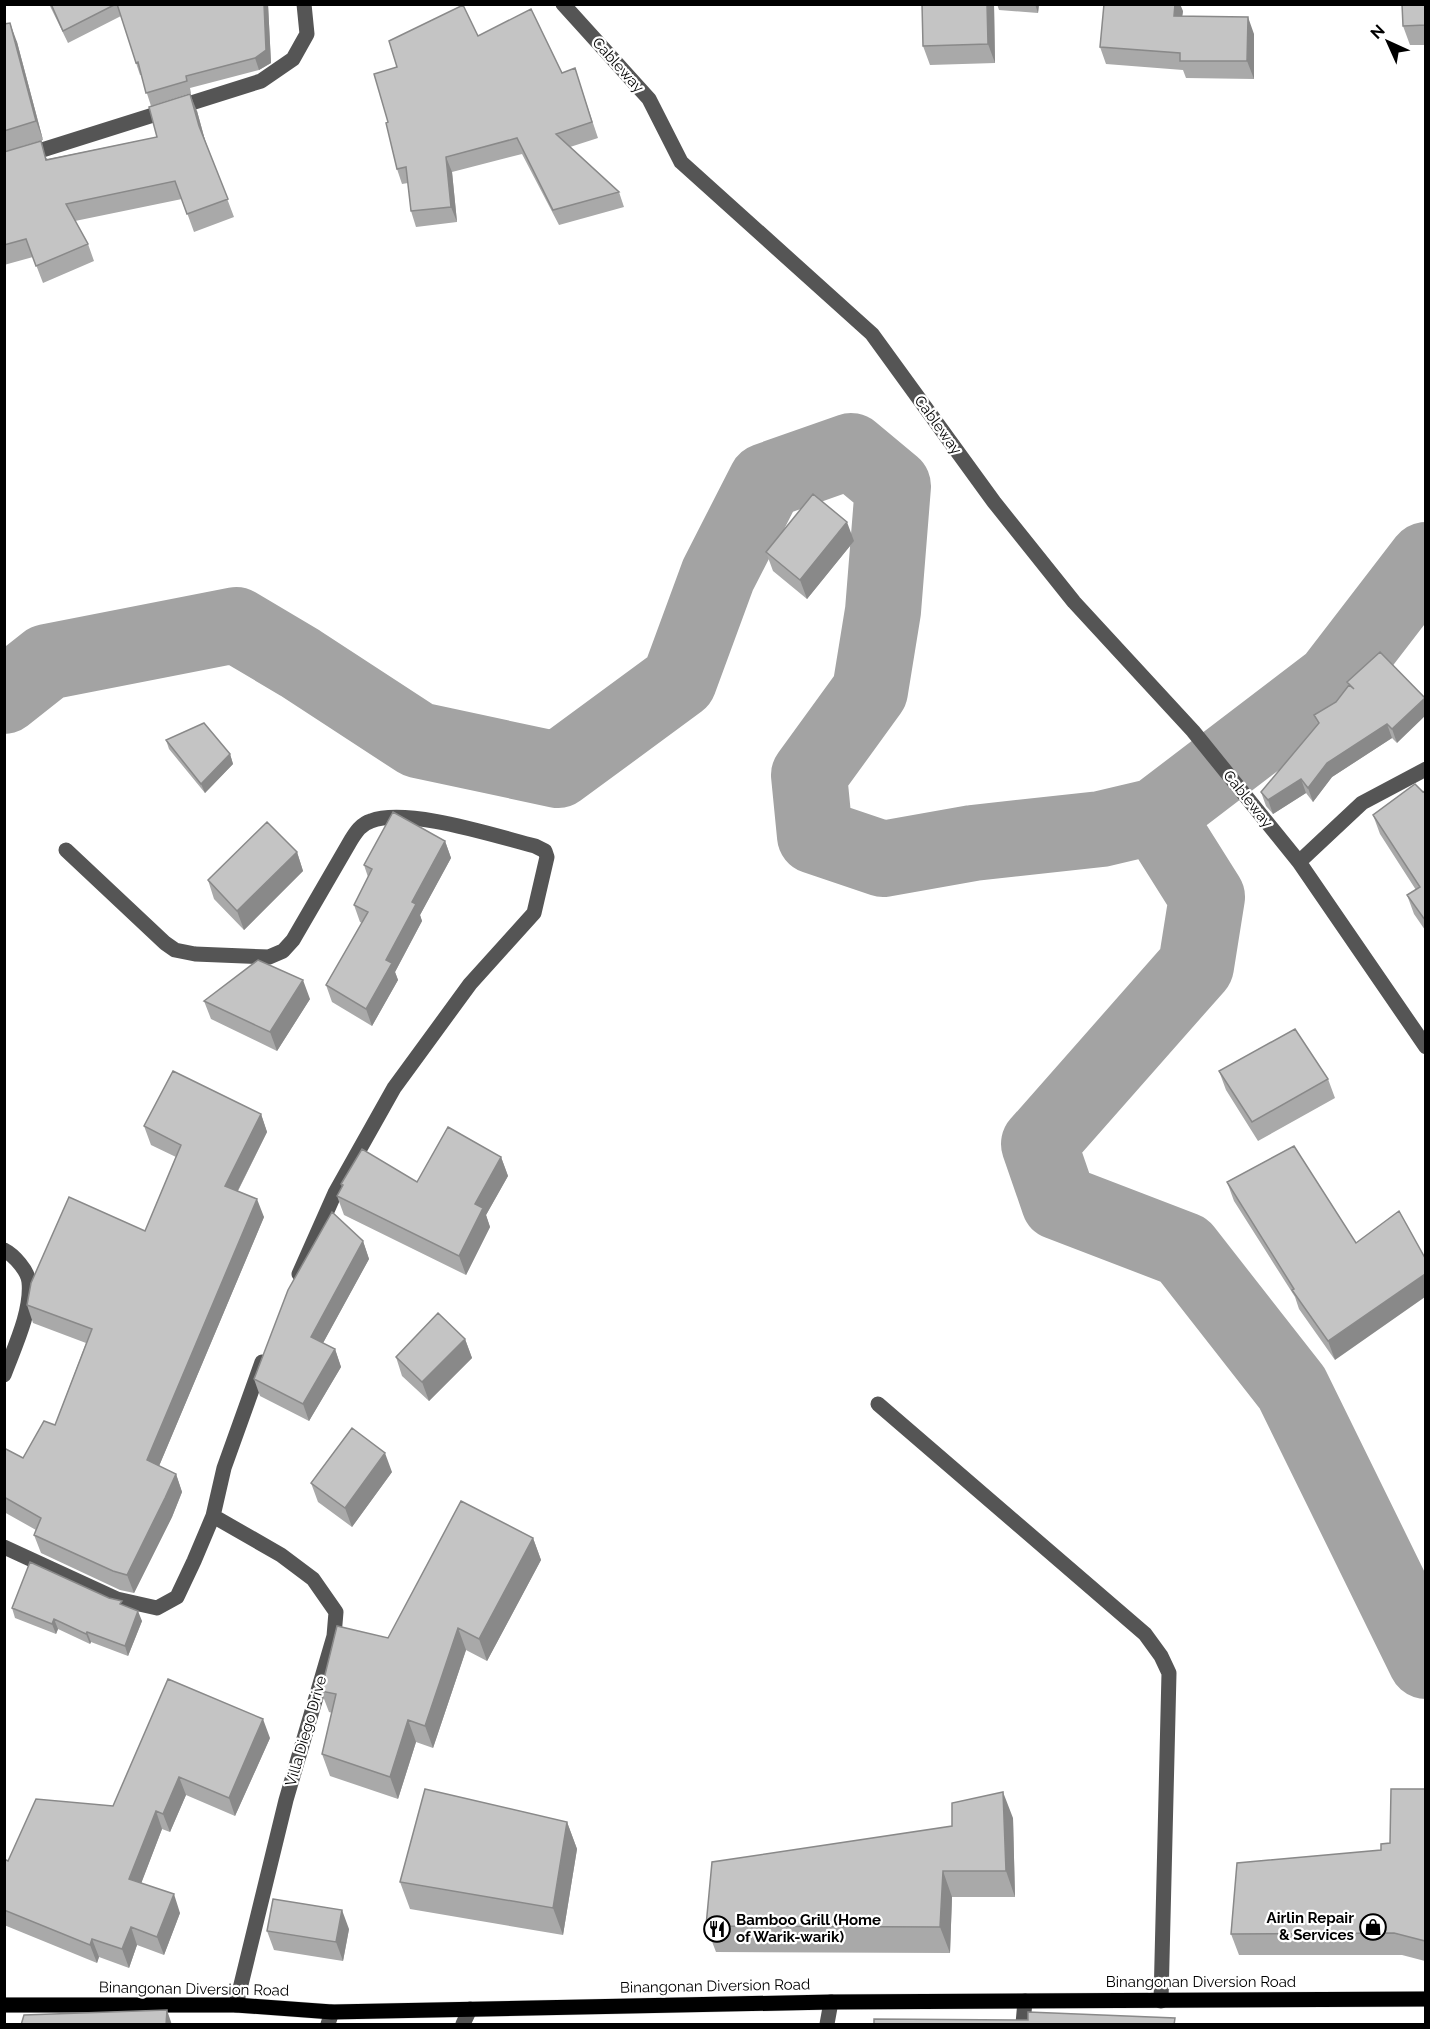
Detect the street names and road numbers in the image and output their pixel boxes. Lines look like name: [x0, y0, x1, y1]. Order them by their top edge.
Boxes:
street label: Cableway: [588, 34, 648, 96]
street label: Cableway: [911, 392, 965, 458]
street label: Cableway: [1219, 767, 1277, 831]
street label: Villa Diego Drive: [282, 1673, 330, 1788]
street label: Binangonan Diversion Road: [1106, 1973, 1296, 1991]
street label: Binangonan Diversion Road: [620, 1975, 810, 1997]
street label: Binangonan Diversion Road: [99, 1978, 289, 2000]

